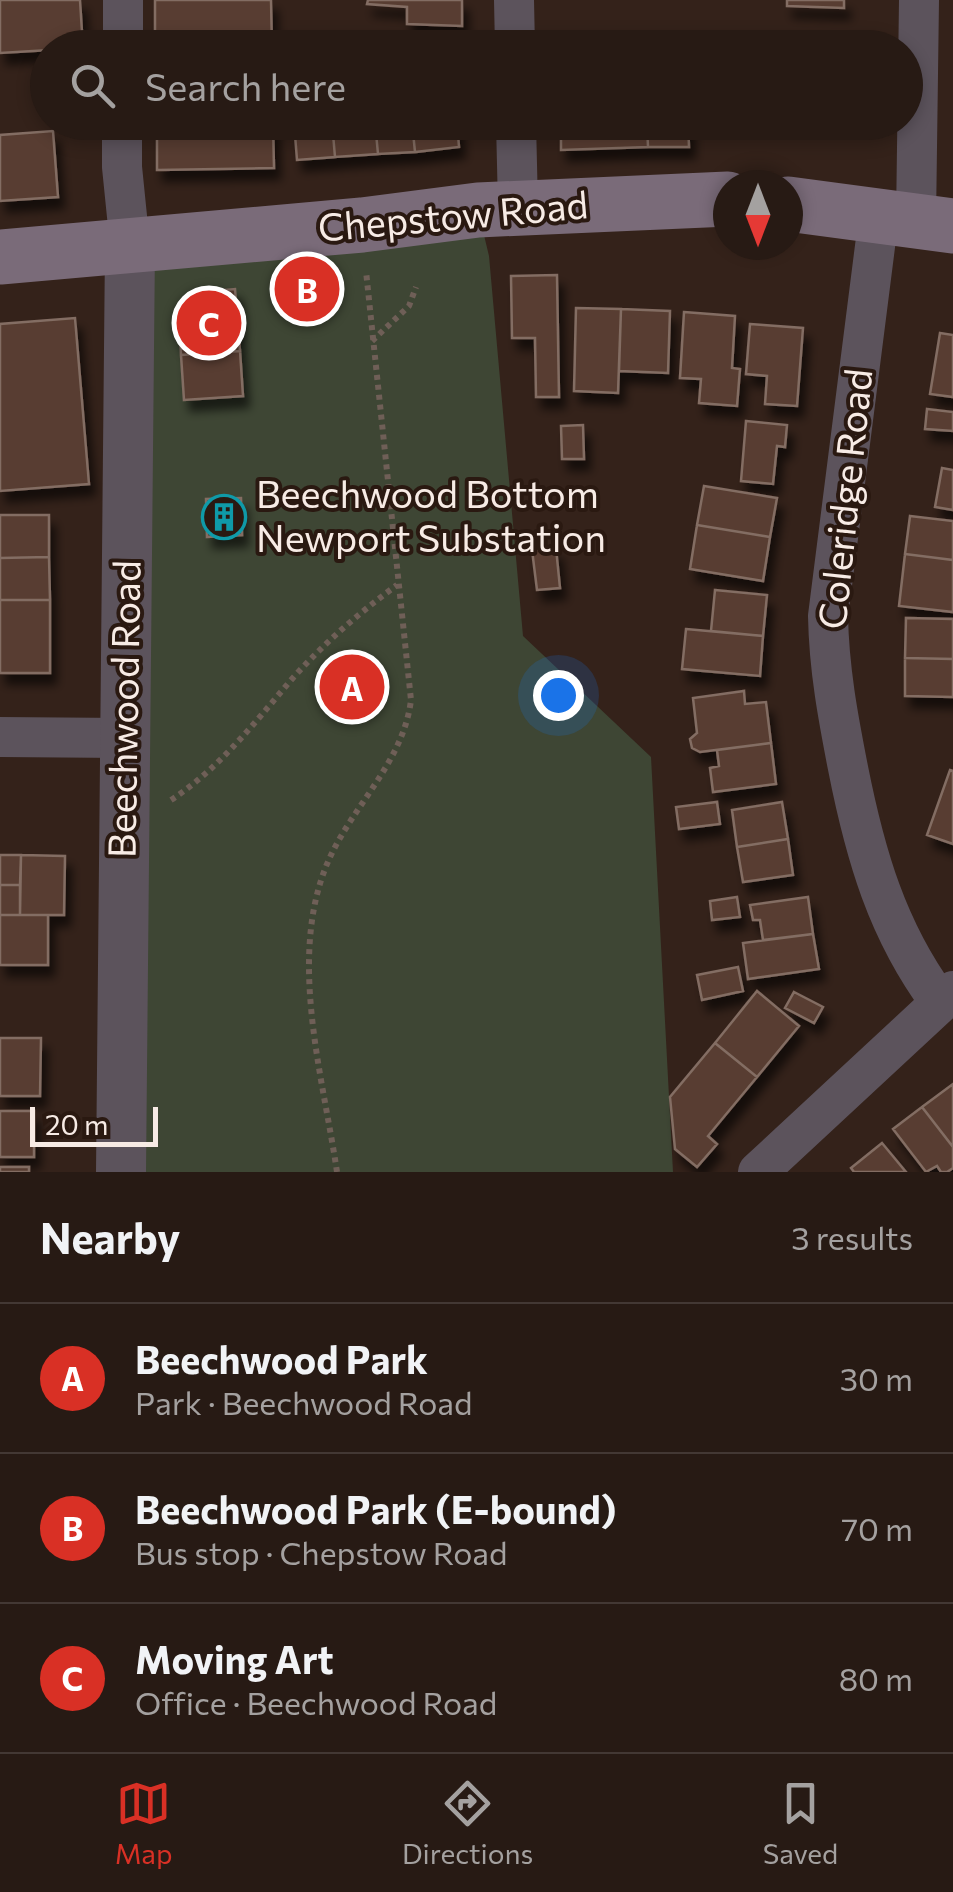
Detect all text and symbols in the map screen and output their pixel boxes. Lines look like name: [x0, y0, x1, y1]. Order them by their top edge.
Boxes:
search box: [30, 30, 923, 140]
icon: search: [65, 58, 120, 113]
text: Search here: [145, 62, 346, 109]
north arrow: [713, 170, 803, 260]
street label: Chepstow Road: [316, 179, 590, 250]
pin: B: [274, 252, 340, 326]
pin: C: [176, 286, 242, 360]
street label: Coleridge Road: [806, 366, 881, 631]
place label: Beechwood Bottom Newport Substation: [256, 469, 606, 560]
building icon: Beechwood Bottom Newport Substation: [201, 494, 247, 540]
street label: Beechwood Road: [96, 560, 149, 858]
pin: A: [320, 650, 384, 724]
your location: [533, 670, 584, 721]
scale bar: [30, 1102, 158, 1146]
text: 20 m: [45, 1107, 109, 1141]
text: Nearby: [40, 1211, 180, 1263]
text: 3 results: [791, 1217, 913, 1257]
text: Beechwood Park: [135, 1335, 428, 1382]
text: A: [61, 1358, 84, 1398]
text: 30 m: [840, 1358, 913, 1398]
text: Park · Beechwood Road: [135, 1382, 473, 1422]
text: Beechwood Park (E-bound): [135, 1485, 616, 1532]
text: B: [62, 1508, 83, 1548]
text: 70 m: [841, 1508, 913, 1548]
text: Bus stop · Chepstow Road: [135, 1532, 508, 1572]
text: Moving Art: [135, 1635, 334, 1682]
text: C: [62, 1658, 83, 1698]
text: 80 m: [839, 1658, 913, 1698]
text: Office · Beechwood Road: [135, 1682, 497, 1722]
tab: Map: [115, 1776, 172, 1870]
tab: Directions: [402, 1776, 533, 1870]
tab: Saved: [763, 1776, 838, 1870]

